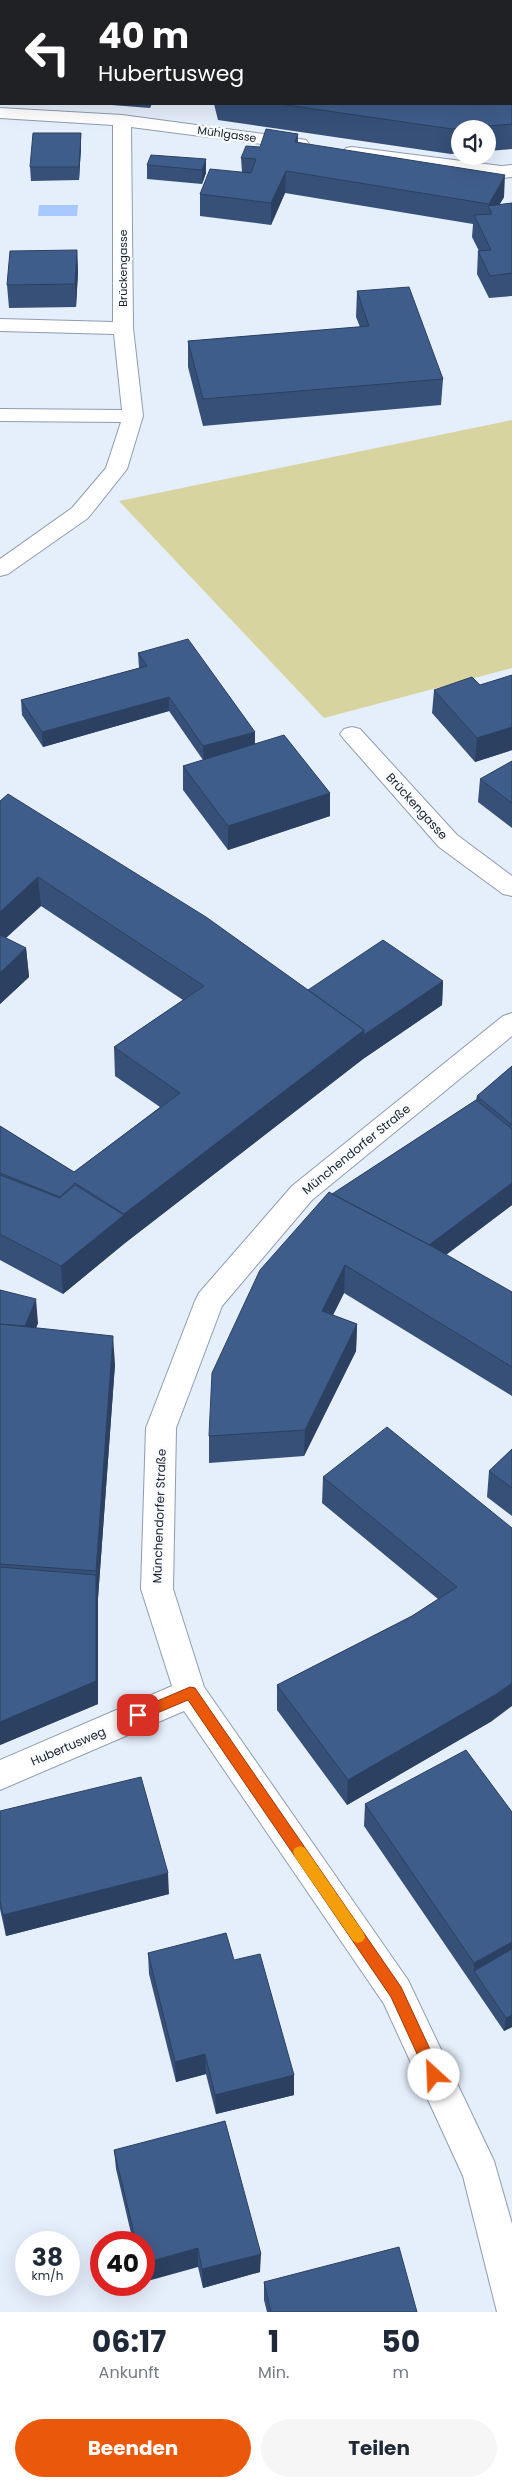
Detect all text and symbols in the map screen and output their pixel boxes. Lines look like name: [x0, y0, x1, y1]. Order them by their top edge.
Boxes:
text: 40 m: [98, 11, 189, 60]
icon: left: [15, 20, 80, 85]
text: Hubertusweg: [98, 58, 244, 89]
map controls: [451, 120, 496, 165]
button: sound: [451, 120, 496, 165]
street label: Mühlgasse: [196, 122, 258, 146]
street label: Brückengasse: [115, 229, 131, 307]
street label: Brückengasse: [382, 769, 452, 843]
street label: Münchendorfer Straße: [298, 1100, 414, 1198]
street label: Münchendorfer Straße: [148, 1448, 170, 1584]
pin: [117, 1694, 159, 1736]
icon: arrive: [124, 1701, 152, 1729]
street label: Hubertusweg: [28, 1723, 108, 1769]
position arrow: [407, 2048, 459, 2100]
speed limit sign: 40: [90, 2231, 155, 2296]
text: 38: [32, 2240, 63, 2275]
text: km/h: [32, 2267, 63, 2284]
text: 06:17: [92, 2320, 166, 2363]
text: 1: [268, 2320, 279, 2363]
text: 50: [381, 2320, 420, 2363]
text: Ankunft: [99, 2361, 159, 2384]
text: Min.: [258, 2361, 289, 2384]
text: m: [392, 2361, 409, 2384]
button: Beenden: [15, 2419, 251, 2477]
button: Teilen: [261, 2419, 497, 2477]

